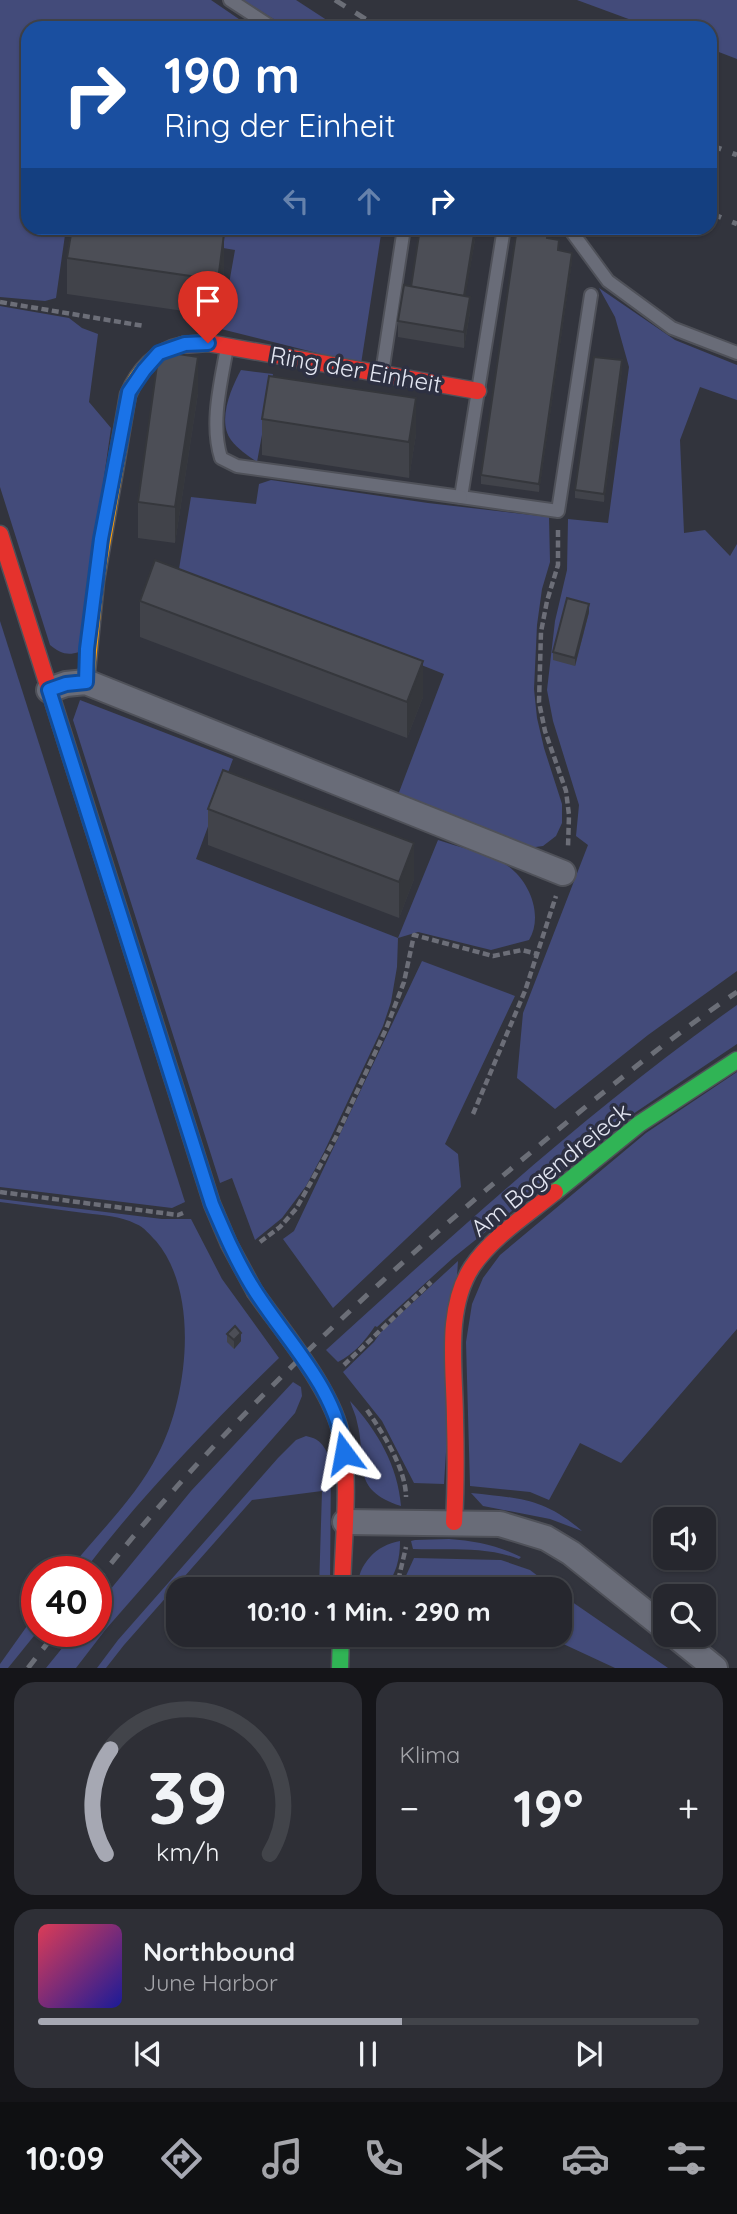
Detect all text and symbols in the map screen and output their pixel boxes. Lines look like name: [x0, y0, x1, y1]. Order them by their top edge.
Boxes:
text: 190 m: [164, 44, 300, 105]
icon: right: [49, 49, 140, 140]
text: Ring der Einheit: [164, 105, 396, 145]
icon: left: [277, 182, 315, 220]
icon: ahead: [350, 182, 388, 220]
icon: right: [423, 182, 461, 220]
pin: [178, 271, 238, 343]
icon: arrive: [189, 282, 227, 320]
street label: Ring der Einheit: [268, 339, 444, 399]
street label: Am Bogendreieck: [464, 1095, 636, 1243]
position arrow: [307, 1416, 381, 1490]
map controls: [653, 1507, 716, 1647]
button: sound: [653, 1507, 716, 1570]
speed limit sign: 40: [21, 1556, 112, 1647]
button: search: [653, 1584, 716, 1647]
text: 10:10 · 1 Min. · 290 m: [247, 1595, 491, 1628]
text: Klima: [400, 1740, 460, 1769]
text: 39: [148, 1752, 228, 1843]
text: 19°: [513, 1775, 584, 1840]
text: −: [400, 1784, 419, 1832]
text: +: [678, 1784, 699, 1832]
text: km/h: [156, 1836, 219, 1867]
text: Northbound: [143, 1935, 295, 1968]
text: June Harbor: [143, 1968, 278, 1997]
icon: previous: [129, 2035, 167, 2073]
icon: pause: [349, 2035, 387, 2073]
icon: next: [570, 2035, 608, 2073]
icon: directions: [157, 2134, 206, 2183]
icon: music: [258, 2134, 307, 2183]
icon: phone: [359, 2134, 408, 2183]
icon: climate: [460, 2134, 509, 2183]
icon: car: [561, 2134, 610, 2183]
icon: filters: [662, 2134, 711, 2183]
text: 10:09: [26, 2138, 105, 2178]

